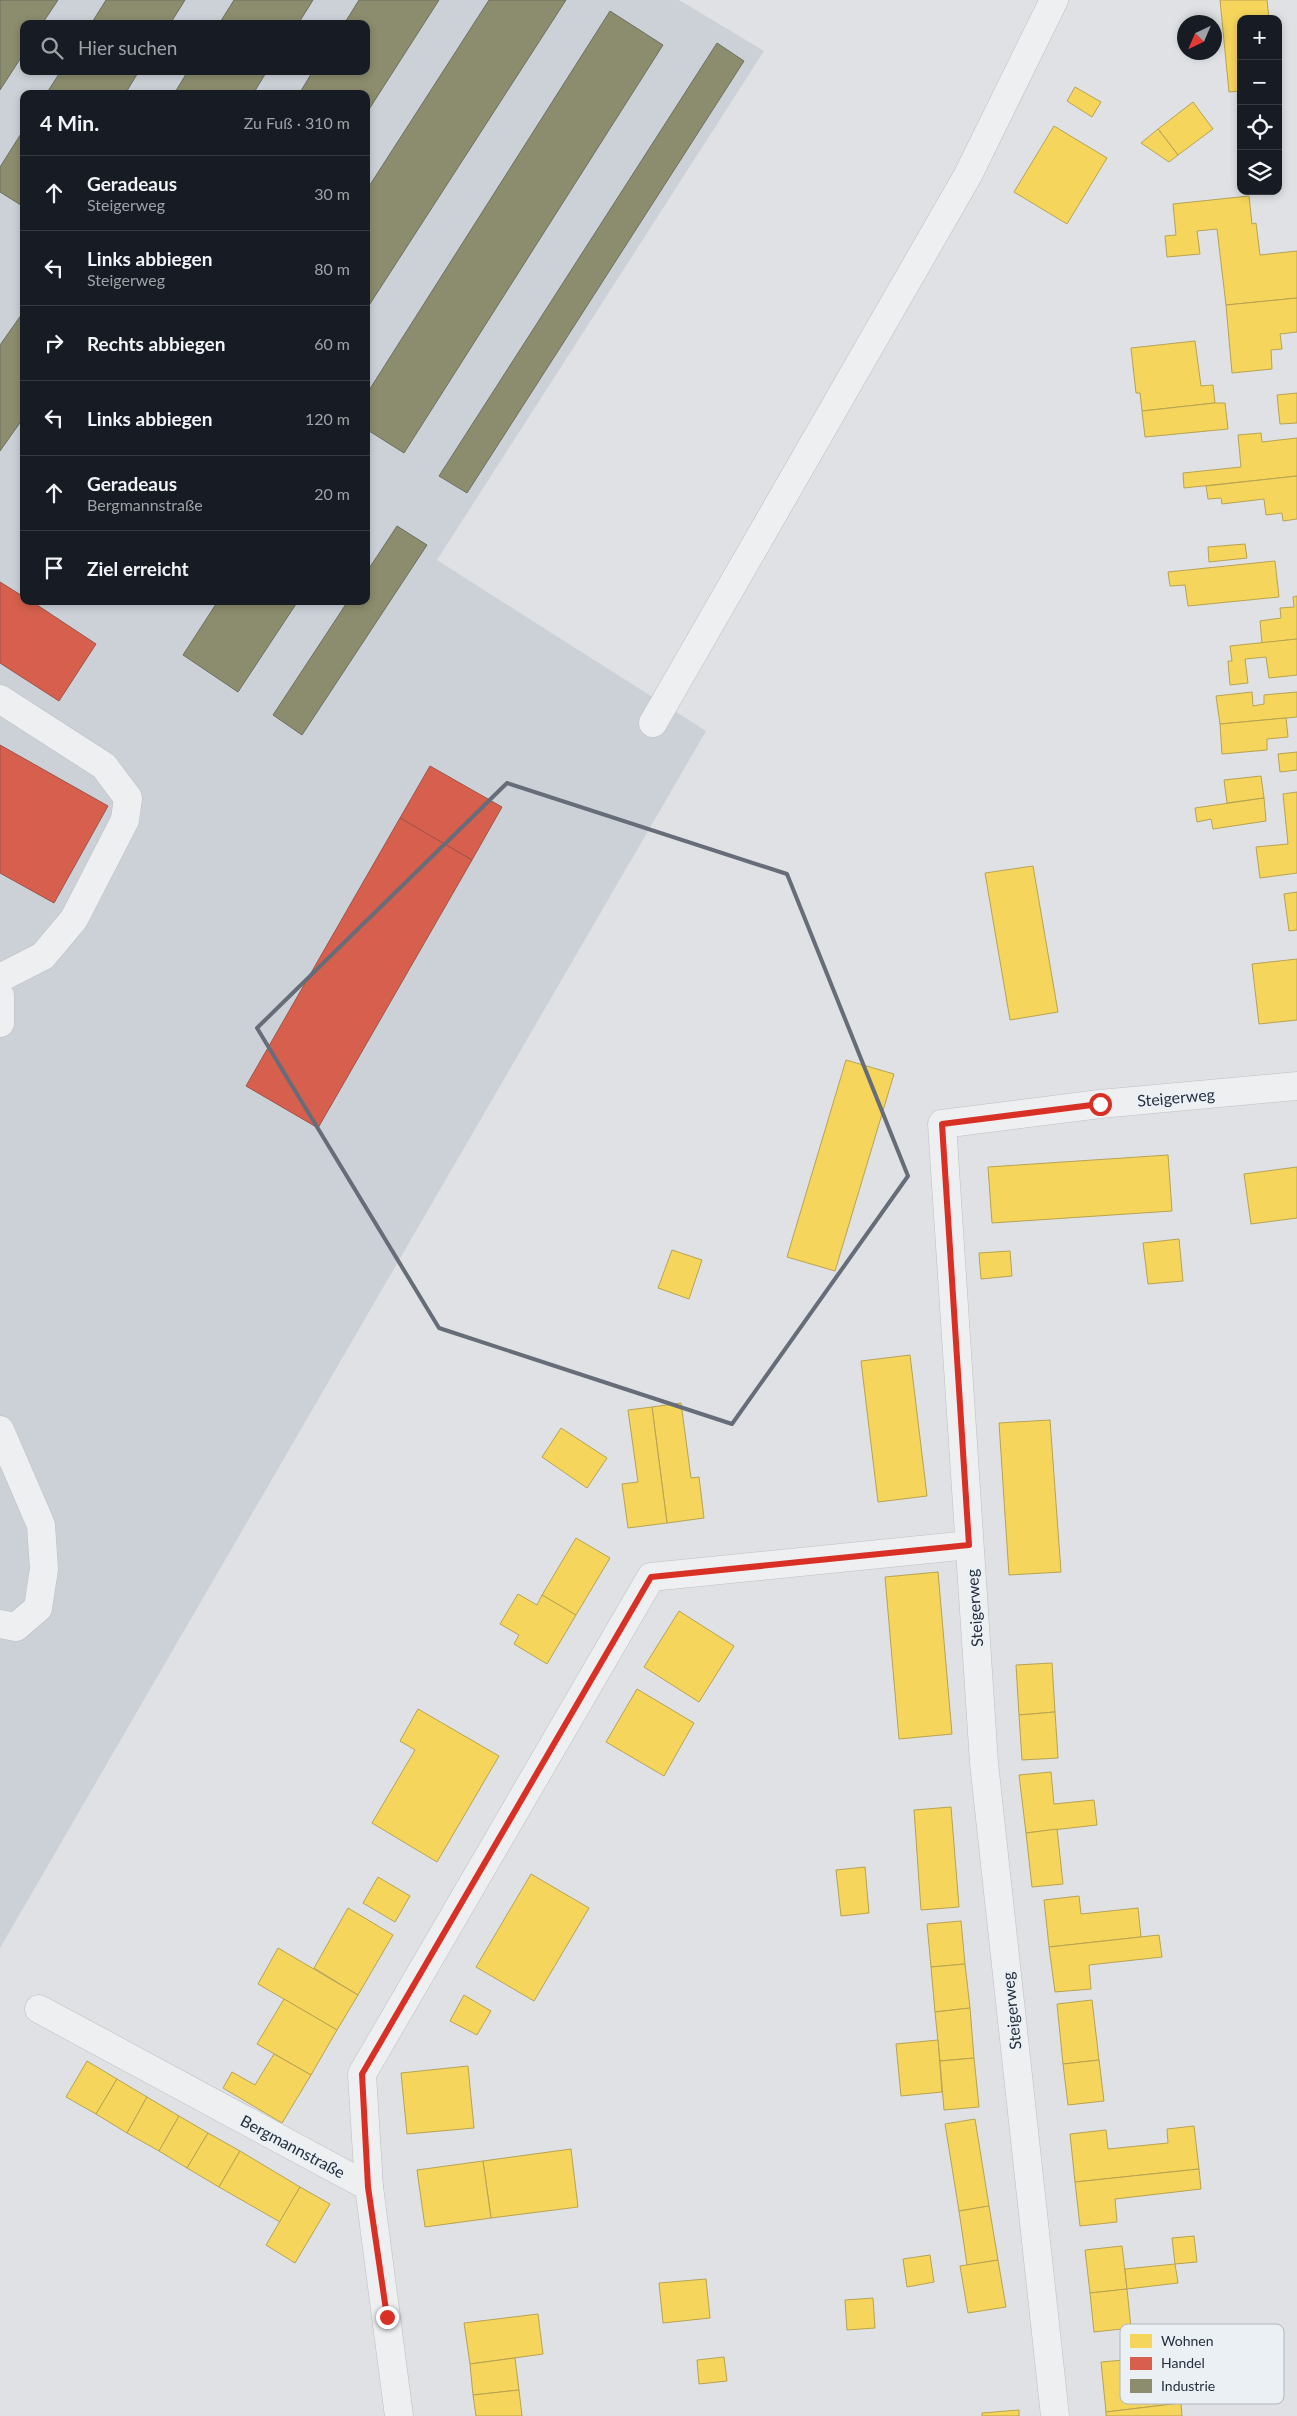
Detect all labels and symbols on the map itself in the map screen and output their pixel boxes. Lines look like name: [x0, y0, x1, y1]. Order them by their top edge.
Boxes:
north arrow: [1177, 15, 1222, 60]
street label: Steigerweg: [1136, 1084, 1216, 1110]
route start: [1089, 1093, 1112, 1116]
street label: Steigerweg: [962, 1568, 986, 1648]
street label: Steigerweg: [997, 1971, 1025, 2051]
street label: Bergmannstraße: [237, 2110, 349, 2182]
route end: [376, 2306, 399, 2329]
legend: [1120, 2324, 1284, 2404]
text: Wohnen: [1161, 2332, 1213, 2349]
text: Handel: [1161, 2354, 1205, 2371]
text: Industrie: [1161, 2377, 1215, 2394]

